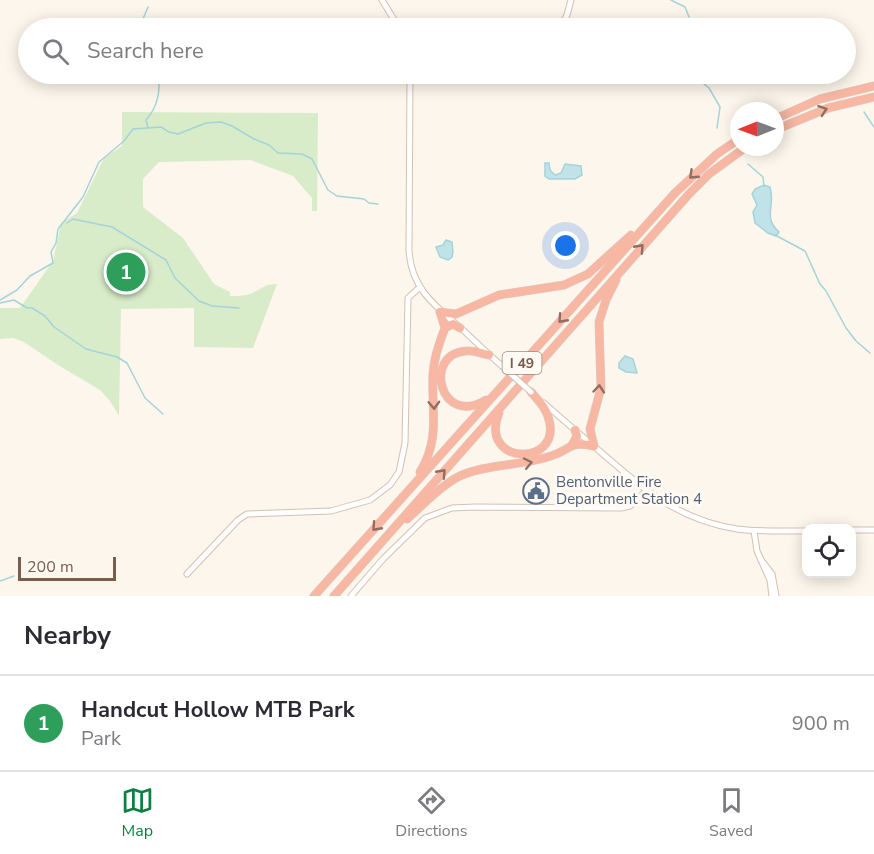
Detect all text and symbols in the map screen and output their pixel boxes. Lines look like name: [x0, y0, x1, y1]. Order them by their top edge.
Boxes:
search box: [18, 18, 856, 84]
icon: search: [39, 35, 72, 68]
text: Search here: [87, 36, 204, 66]
north arrow: [730, 102, 784, 156]
one-way arrow: [817, 104, 828, 117]
one-way arrow: [690, 168, 700, 179]
your location: [551, 231, 580, 260]
one-way arrow: [633, 244, 644, 255]
pin: 1: [106, 250, 146, 294]
one-way arrow: [558, 312, 569, 323]
road number: I 49: [502, 352, 542, 374]
one-way arrow: [593, 385, 606, 394]
one-way arrow: [428, 401, 440, 410]
one-way arrow: [522, 457, 532, 470]
one-way arrow: [435, 470, 446, 480]
place label: Bentonville Fire Department Station 4: [556, 472, 702, 509]
public building icon: Bentonville Fire Department Station 4: [521, 476, 551, 506]
one-way arrow: [372, 520, 383, 531]
map controls: [802, 524, 856, 578]
button: locate: [802, 524, 856, 578]
scale bar: [18, 554, 116, 582]
text: 200 m: [27, 556, 74, 578]
text: Nearby: [24, 618, 111, 653]
text: Handcut Hollow MTB Park: [81, 695, 355, 725]
text: 1: [38, 710, 50, 737]
text: 900 m: [792, 710, 850, 737]
text: Park: [81, 725, 121, 752]
tab: Map: [121, 784, 154, 842]
tab: Directions: [395, 784, 467, 842]
tab: Saved: [709, 784, 753, 842]

